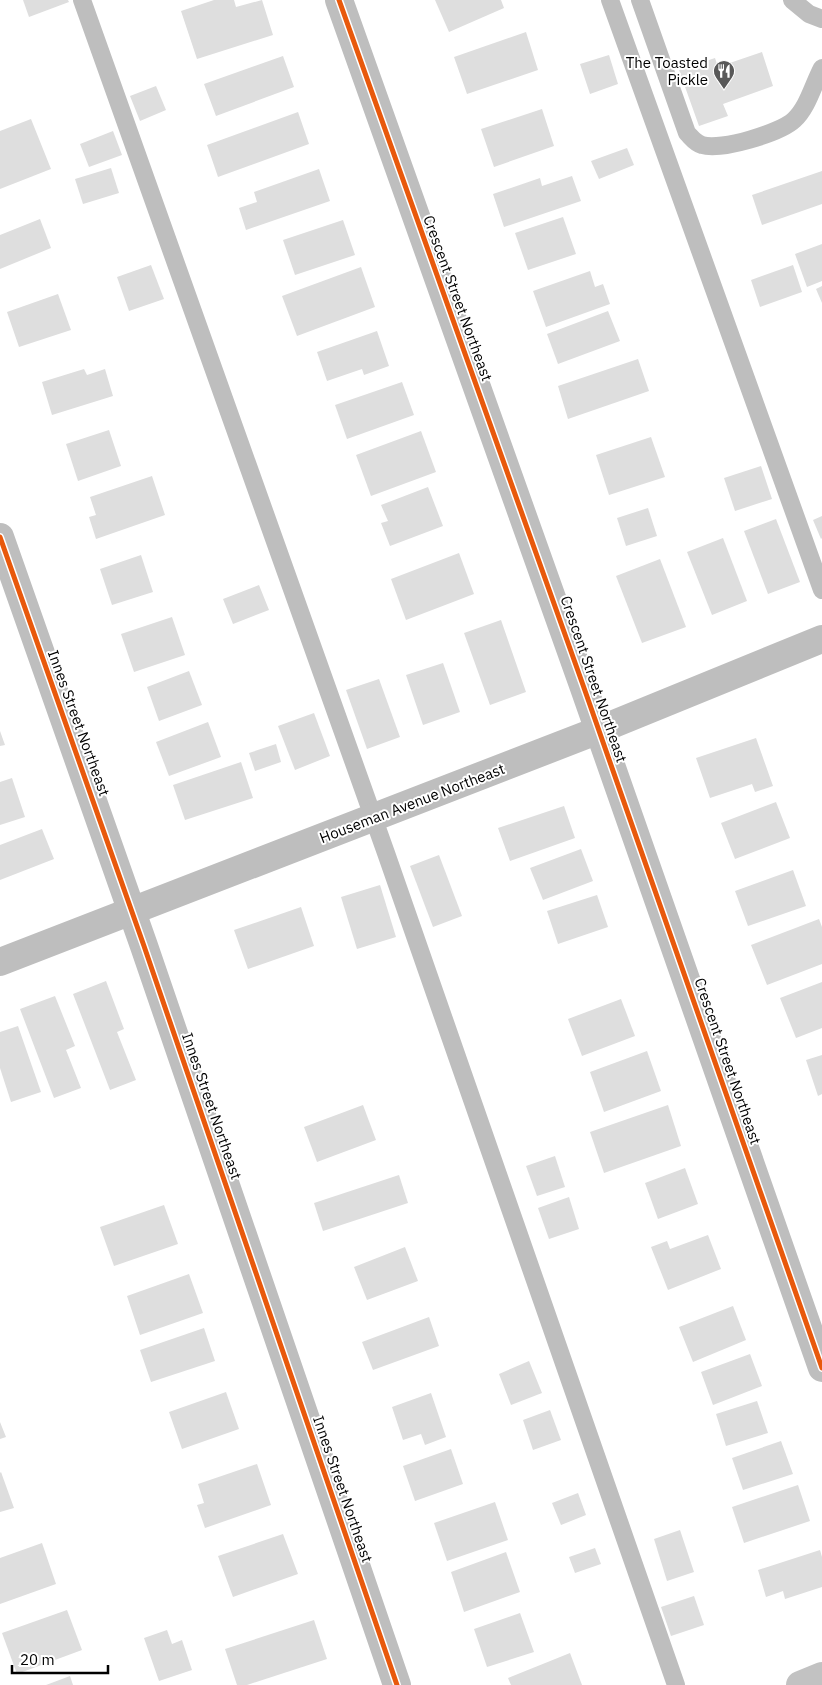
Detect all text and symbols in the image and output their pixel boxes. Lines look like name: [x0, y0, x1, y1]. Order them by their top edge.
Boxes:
place label: The Toasted Pickle: [626, 53, 708, 89]
restaurant icon: The Toasted Pickle: [712, 59, 736, 90]
street label: Crescent Street Northeast: [419, 212, 497, 384]
street label: Crescent Street Northeast: [557, 593, 631, 765]
street label: Innes Street Northeast: [44, 647, 114, 799]
street label: Houseman Avenue Northeast: [317, 759, 507, 847]
street label: Crescent Street Northeast: [691, 975, 765, 1147]
street label: Innes Street Northeast: [178, 1030, 246, 1182]
street label: Innes Street Northeast: [309, 1413, 377, 1565]
scale bar: [12, 1642, 109, 1674]
text: 20 m: [20, 1650, 55, 1669]

